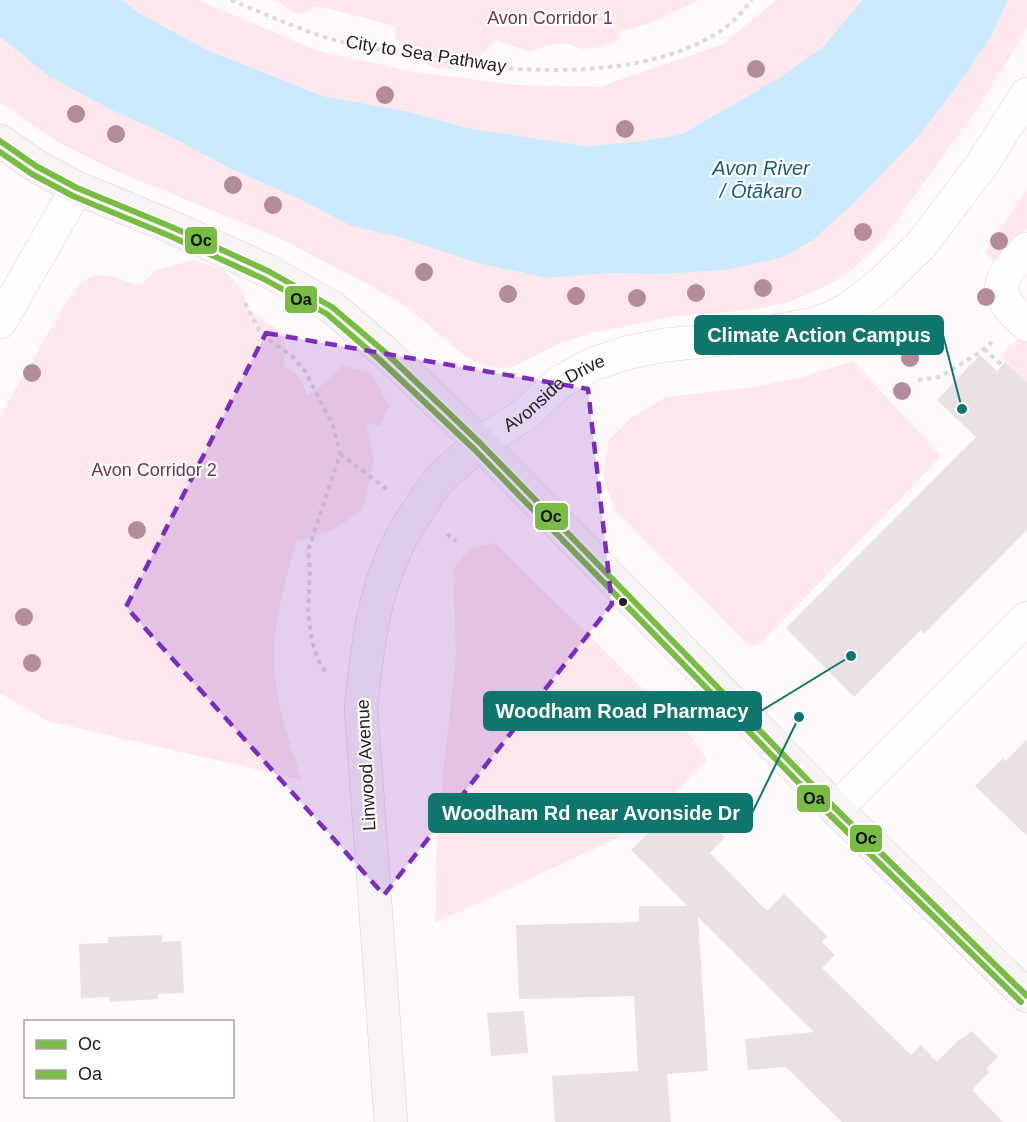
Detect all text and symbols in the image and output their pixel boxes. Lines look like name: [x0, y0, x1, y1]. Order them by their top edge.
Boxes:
park label: Avon Corridor 1: [487, 8, 613, 28]
street label: City to Sea Pathway: [344, 31, 508, 77]
water label: Avon River / Ōtākaro: [711, 157, 811, 202]
line badge: Oc: [184, 226, 218, 255]
text: Oc: [190, 232, 212, 249]
line badge: Oa: [284, 285, 318, 314]
text: Oa: [290, 291, 312, 308]
callout: Climate Action Campus: [695, 316, 943, 354]
text: Climate Action Campus: [707, 324, 931, 346]
street label: Avonside Drive: [500, 351, 607, 436]
park label: Avon Corridor 2: [91, 460, 217, 480]
line badge: Oc: [534, 502, 569, 531]
text: Oc: [540, 508, 562, 525]
unlabelled marker: [617, 596, 629, 608]
callout: Woodham Road Pharmacy: [484, 692, 761, 730]
street label: Linwood Avenue: [353, 699, 379, 831]
text: Woodham Road Pharmacy: [495, 700, 749, 722]
line badge: Oa: [796, 784, 831, 813]
text: Oa: [803, 790, 825, 807]
callout: Woodham Rd near Avonside Dr: [429, 794, 752, 832]
text: Woodham Rd near Avonside Dr: [442, 802, 740, 824]
line badge: Oc: [849, 824, 883, 853]
text: Oc: [855, 830, 877, 847]
legend: [24, 1020, 234, 1098]
text: Oc: [78, 1034, 101, 1054]
text: Oa: [78, 1064, 103, 1084]

